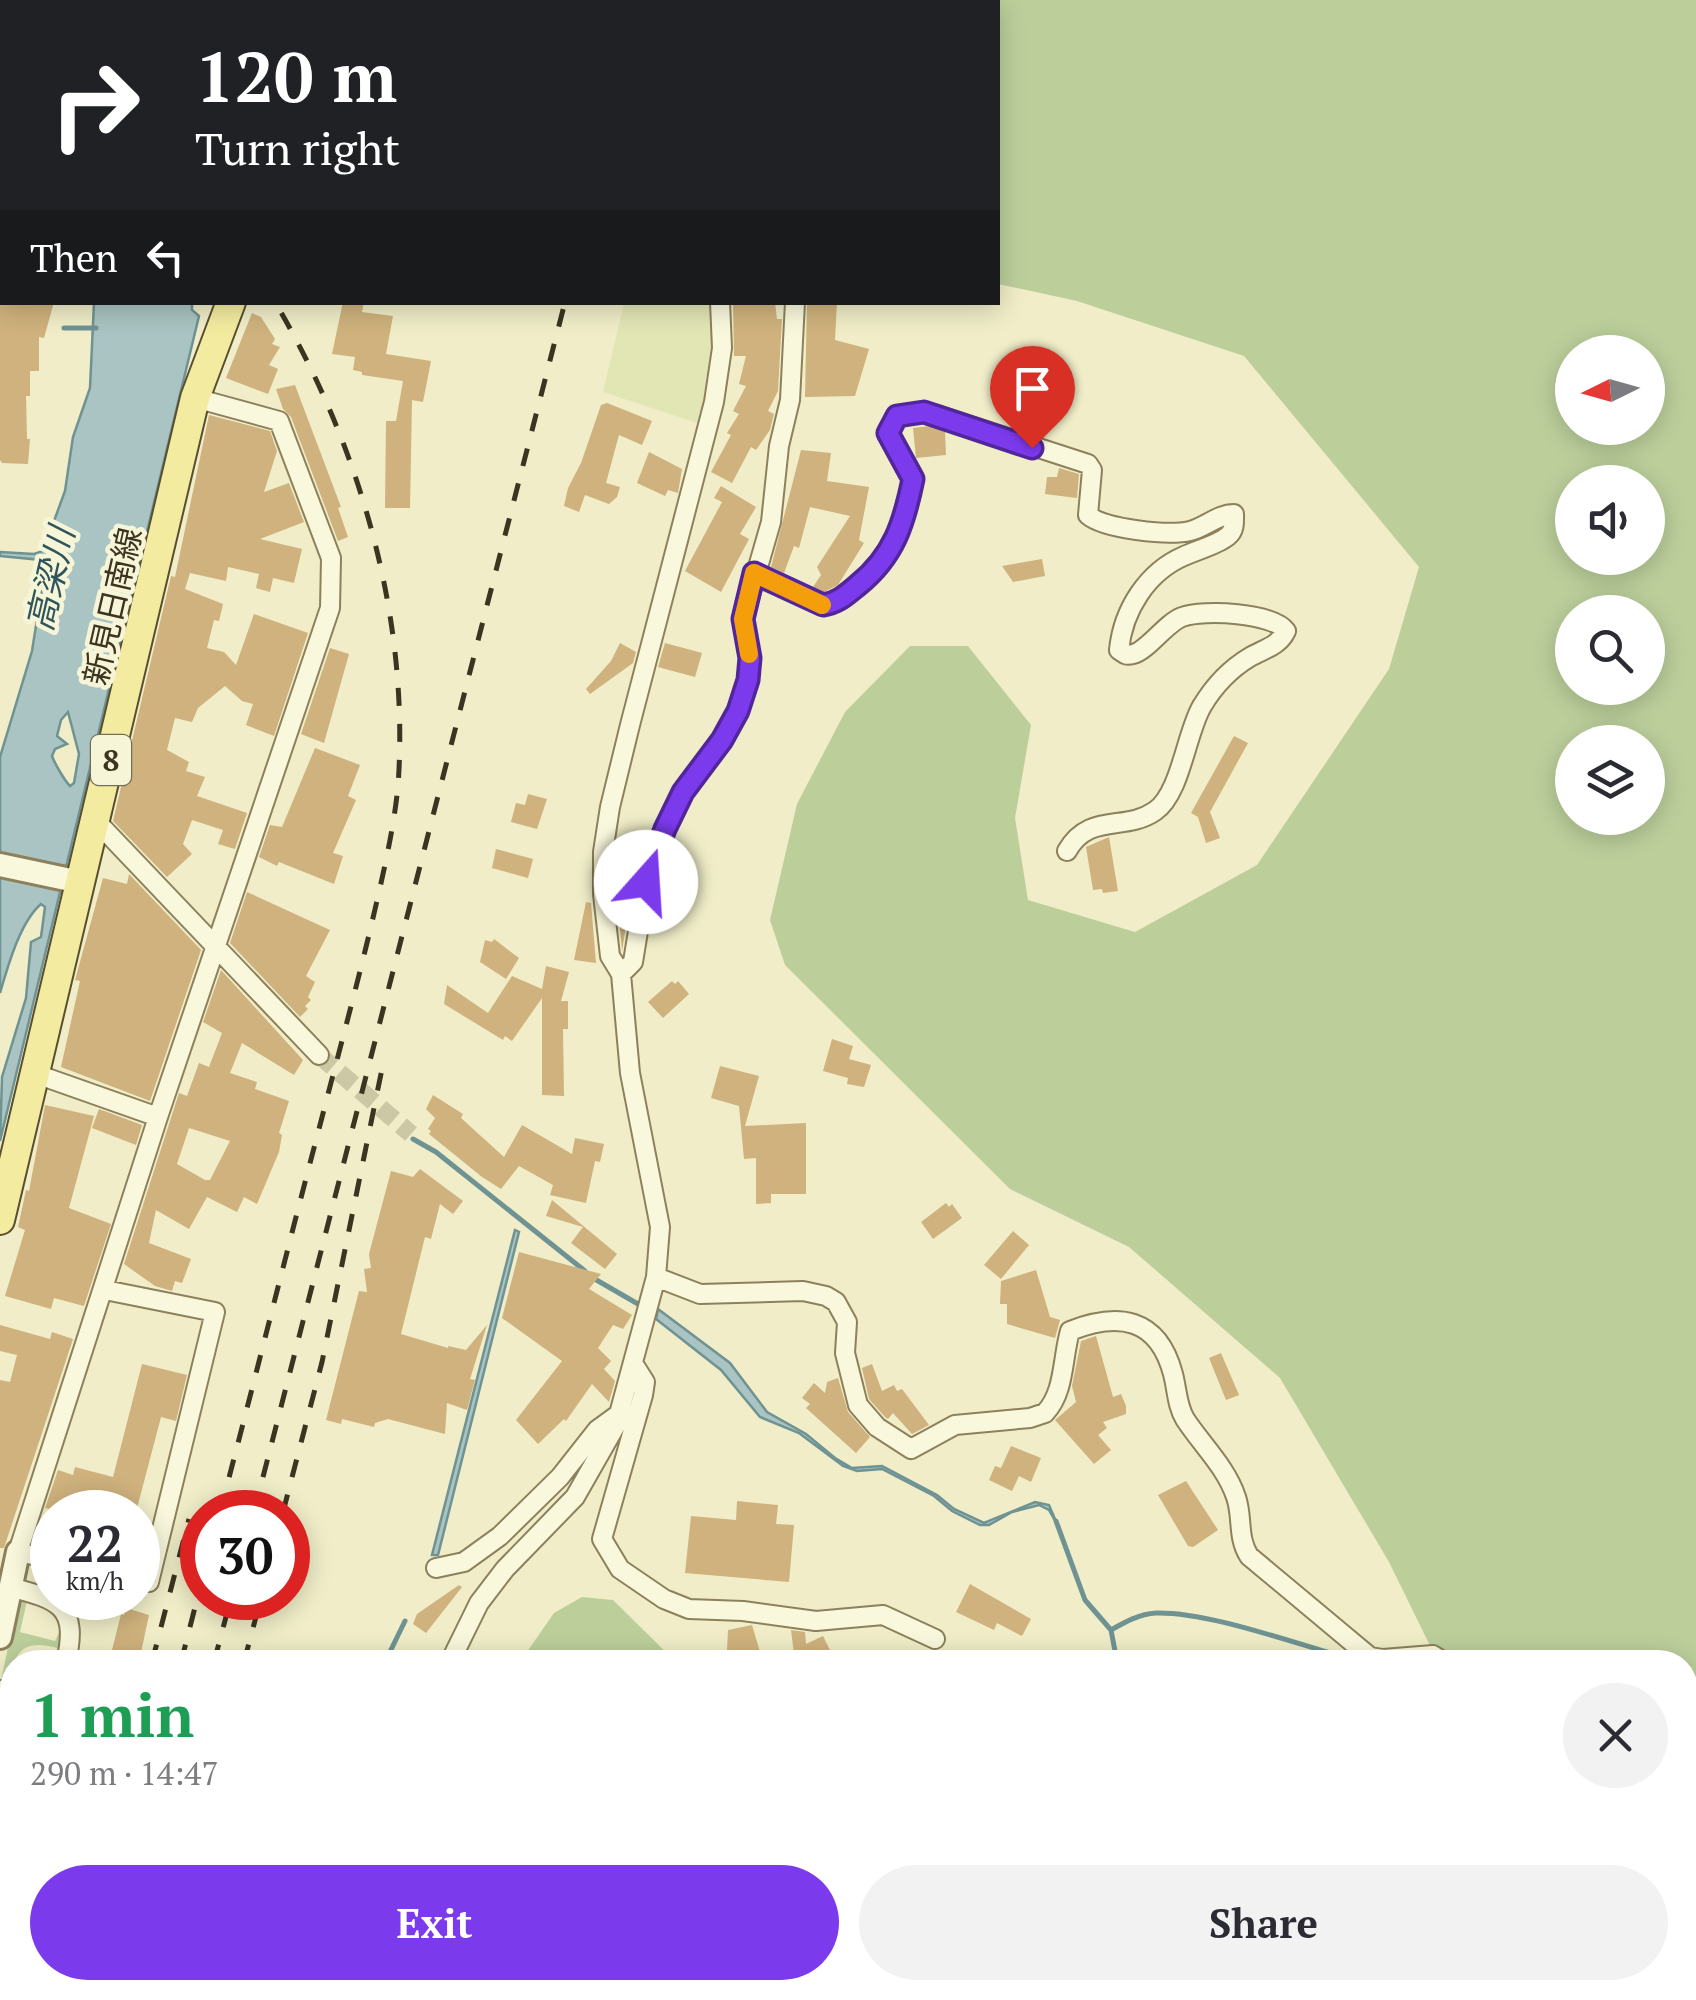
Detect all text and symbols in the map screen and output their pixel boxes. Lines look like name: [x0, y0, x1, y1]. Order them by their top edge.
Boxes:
text: 120 m: [195, 29, 397, 122]
icon: right: [30, 40, 160, 170]
text: Turn right: [195, 118, 400, 178]
icon: left: [138, 230, 193, 285]
text: Then: [30, 233, 118, 283]
north arrow: [1555, 335, 1665, 445]
map controls: [1555, 335, 1665, 835]
pin: [990, 346, 1075, 449]
icon: arrive: [1005, 361, 1060, 416]
button: sound: [1555, 465, 1665, 575]
water label: 高梁川: [16, 519, 85, 635]
street label: 新見日南線: [74, 523, 150, 689]
button: search: [1555, 595, 1665, 705]
button: layers: [1555, 725, 1665, 835]
road number: 8: [91, 735, 131, 785]
position arrow: [594, 830, 698, 934]
speed limit sign: 30: [180, 1490, 310, 1620]
text: 22: [67, 1510, 123, 1576]
text: km/h: [66, 1564, 124, 1597]
text: 1 min: [30, 1675, 194, 1754]
button: close: [1563, 1683, 1668, 1788]
text: 290 m · 14:47: [30, 1752, 218, 1794]
button: Exit: [30, 1865, 839, 1980]
button: Share: [859, 1865, 1668, 1980]

